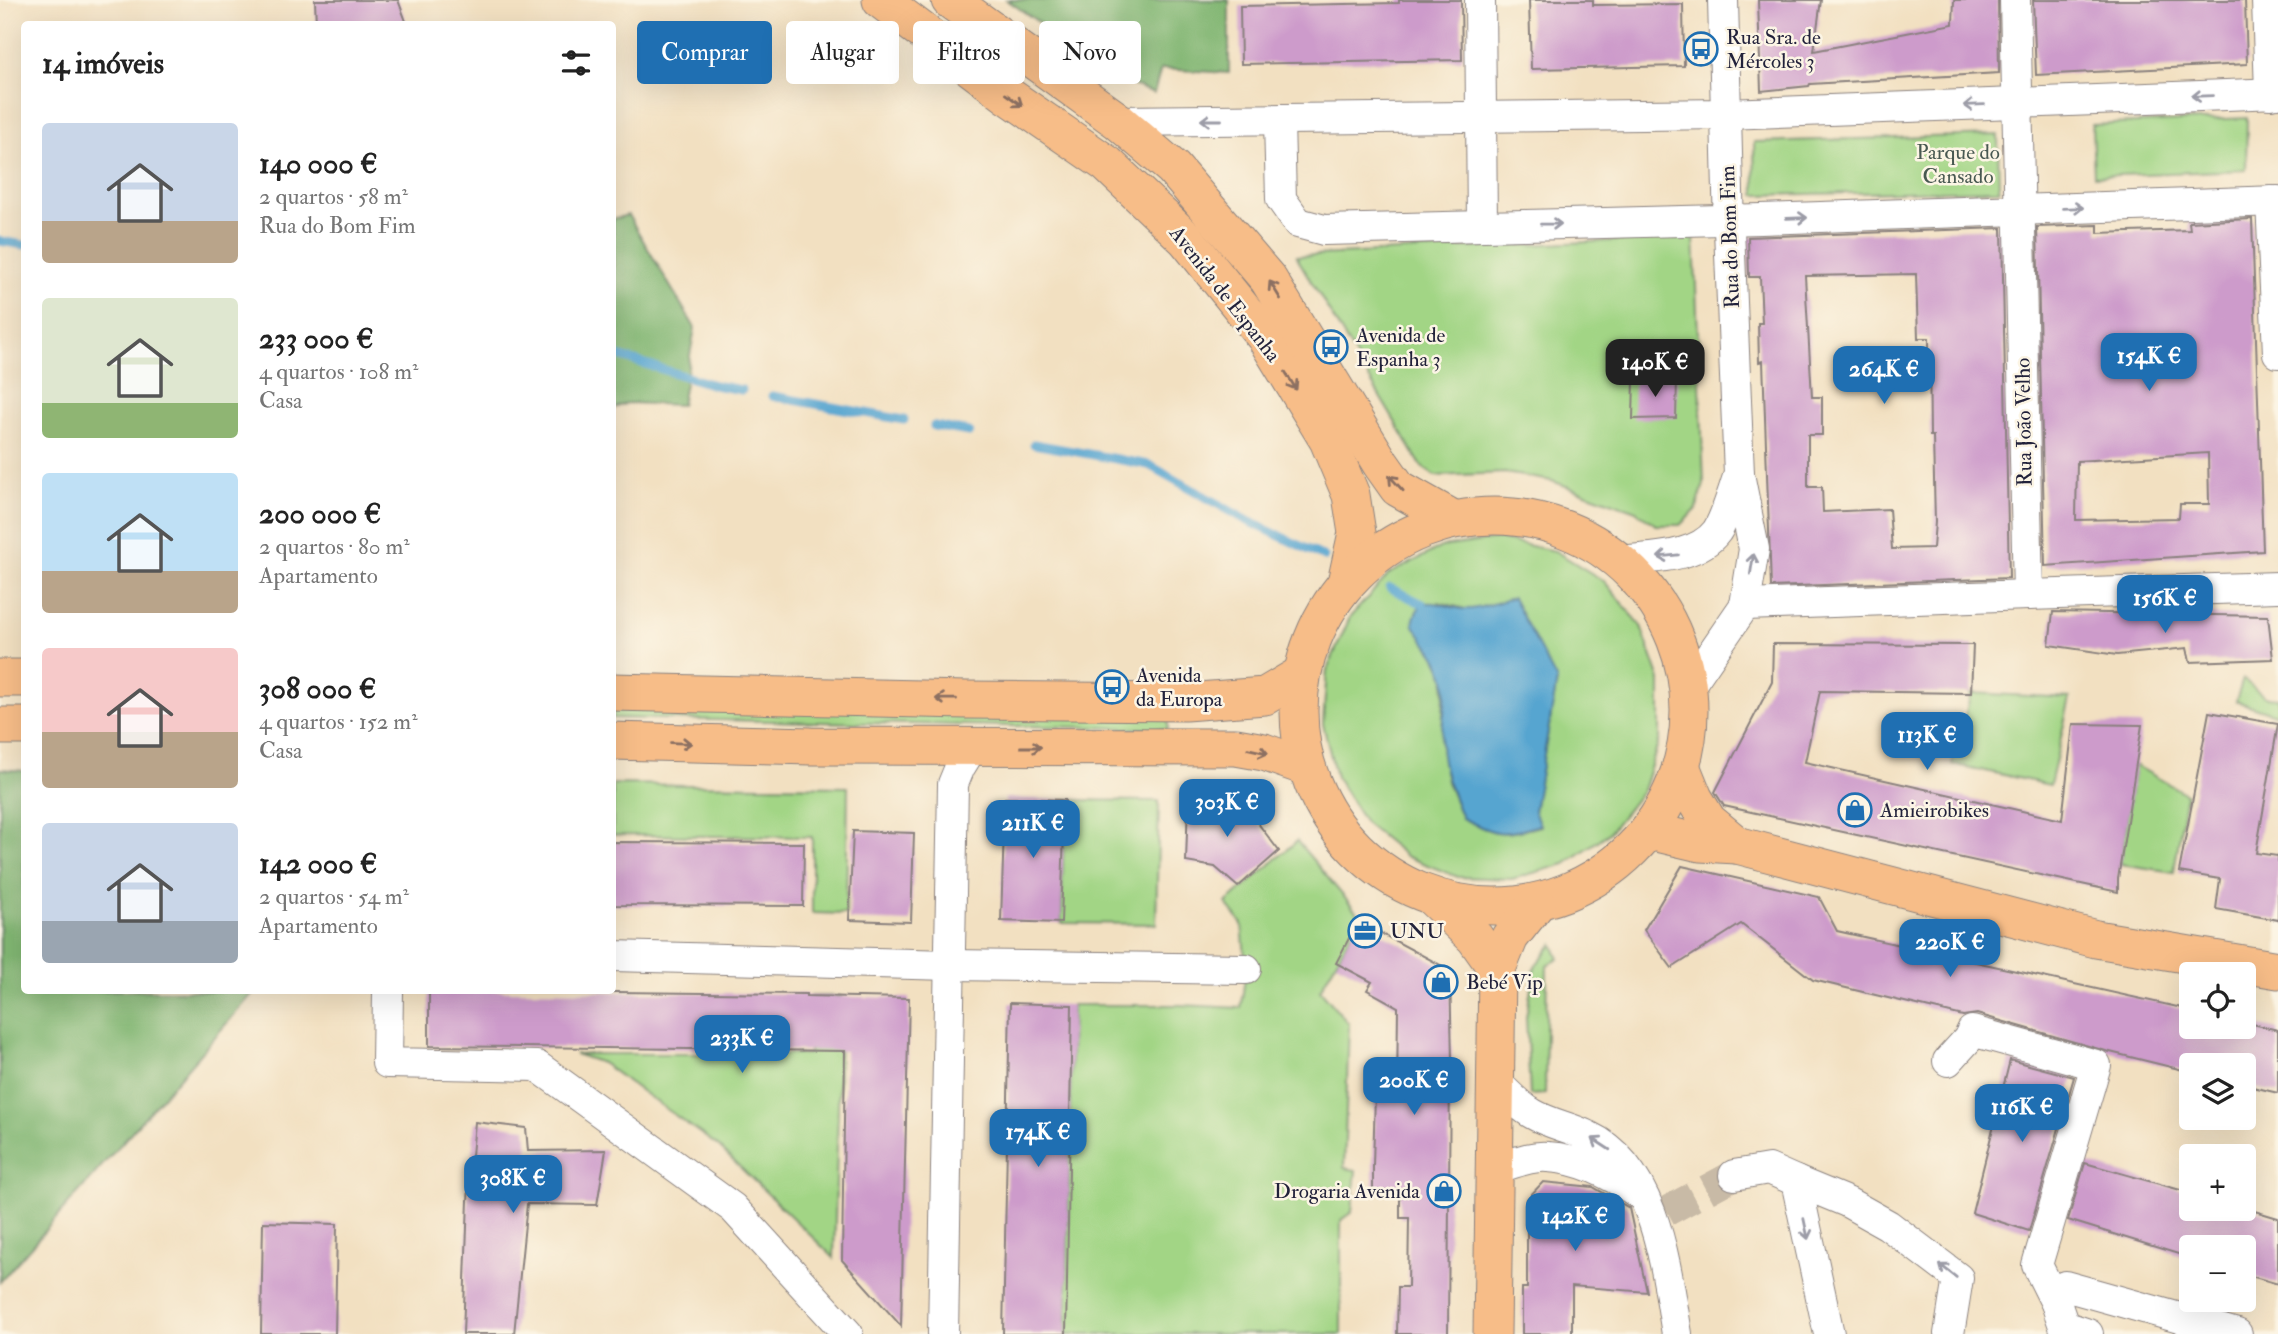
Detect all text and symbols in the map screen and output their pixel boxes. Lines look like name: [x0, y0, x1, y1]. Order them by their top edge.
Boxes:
chip: Comprar: [637, 21, 772, 84]
chip: Alugar: [786, 21, 899, 84]
chip: Filtros: [913, 21, 1025, 84]
chip: Novo: [1039, 21, 1141, 84]
place label: Rua Sra. de Mércoles 3: [1726, 24, 1821, 75]
bus stop icon: Rua Sra. de Mércoles 3: [1682, 30, 1720, 68]
icon: filters: [557, 44, 595, 82]
text: 14 imóveis: [42, 45, 164, 82]
one-way arrow: [2190, 90, 2213, 103]
one-way arrow: [1004, 93, 1023, 107]
one-way arrow: [1963, 99, 1986, 112]
one-way arrow: [1200, 113, 1223, 127]
park label: Parque do Cansado: [1916, 139, 2000, 190]
text: 140 000 €: [259, 145, 378, 182]
icon: home: [98, 151, 182, 235]
street label: Rua do Bom Fim: [1714, 165, 1746, 309]
text: 2 quartos · 58 m²: [259, 182, 408, 211]
one-way arrow: [2061, 202, 2084, 215]
text: Rua do Bom Fim: [259, 211, 416, 240]
one-way arrow: [1785, 212, 1808, 225]
one-way arrow: [1539, 218, 1562, 231]
street label: Avenida de Espanha: [1163, 220, 1287, 368]
one-way arrow: [1268, 281, 1282, 301]
text: 233 000 €: [259, 320, 374, 357]
place label: Avenida de Espanha 3: [1355, 322, 1446, 373]
icon: home: [98, 326, 182, 410]
bus stop icon: Avenida de Espanha 3: [1312, 328, 1350, 366]
pin: 154K €: [2092, 334, 2206, 393]
pin: 140K €: [1598, 340, 1712, 399]
text: 154K €: [2117, 341, 2181, 370]
pin: 264K €: [1827, 346, 1941, 406]
text: 140K €: [1622, 347, 1688, 376]
text: 264K €: [1849, 354, 1919, 383]
text: 4 quartos · 108 m²: [259, 357, 419, 386]
street label: Rua João Velho: [2009, 358, 2039, 486]
one-way arrow: [1284, 371, 1299, 390]
text: Casa: [259, 386, 303, 415]
one-way arrow: [1388, 474, 1404, 492]
text: 200 000 €: [259, 495, 381, 532]
icon: home: [98, 501, 182, 585]
text: 2 quartos · 80 m²: [259, 532, 410, 561]
one-way arrow: [1657, 549, 1680, 562]
one-way arrow: [1745, 553, 1758, 576]
text: Apartamento: [259, 561, 378, 590]
pin: 156K €: [2108, 576, 2222, 635]
text: 156K €: [2133, 583, 2197, 612]
place label: Avenida da Europa: [1135, 662, 1223, 713]
bus stop icon: Avenida da Europa: [1093, 668, 1131, 706]
text: 308 000 €: [259, 670, 376, 707]
icon: home: [98, 676, 182, 760]
one-way arrow: [935, 693, 958, 706]
text: 4 quartos · 152 m²: [259, 707, 418, 736]
pin: 113K €: [1870, 712, 1984, 772]
text: 113K €: [1897, 720, 1957, 749]
text: Casa: [259, 736, 303, 765]
one-way arrow: [669, 737, 692, 750]
one-way arrow: [1019, 740, 1042, 754]
one-way arrow: [1246, 745, 1269, 759]
pin: 303K €: [1170, 780, 1284, 839]
text: 303K €: [1195, 787, 1259, 816]
shop icon: Amieirobikes: [1836, 791, 1874, 829]
place label: Amieirobikes: [1879, 797, 1989, 824]
pin: 211K €: [976, 800, 1090, 860]
text: 211K €: [1002, 808, 1064, 837]
text: 142 000 €: [259, 845, 377, 882]
icon: home: [98, 851, 182, 935]
text: 2 quartos · 54 m²: [259, 882, 409, 911]
text: Apartamento: [259, 911, 378, 940]
office icon: UNU: [1346, 912, 1384, 950]
place label: UNU: [1390, 918, 1444, 945]
pin: 220K €: [1893, 920, 2007, 979]
text: 220K €: [1915, 927, 1985, 956]
map controls: [2179, 962, 2256, 1312]
button: locate: [2179, 962, 2256, 1039]
shop icon: Bebé Vip: [1422, 963, 1460, 1001]
place label: Bebé Vip: [1466, 969, 1543, 996]
pin: 233K €: [685, 1016, 799, 1075]
text: 233K €: [710, 1023, 774, 1052]
button: layers: [2179, 1053, 2256, 1130]
pin: 200K €: [1357, 1058, 1471, 1117]
text: 200K €: [1379, 1065, 1449, 1094]
pin: 116K €: [1965, 1084, 2079, 1144]
text: 116K €: [1991, 1092, 2053, 1121]
pin: 174K €: [981, 1110, 1095, 1169]
text: 174K €: [1006, 1117, 1070, 1146]
one-way arrow: [1591, 1137, 1611, 1151]
button: +: [2179, 1144, 2256, 1221]
pin: 308K €: [456, 1156, 570, 1215]
text: 308K €: [480, 1163, 546, 1192]
shop icon: Drogaria Avenida: [1425, 1172, 1463, 1210]
place label: Drogaria Avenida: [1274, 1178, 1420, 1205]
pin: 142K €: [1518, 1194, 1632, 1253]
text: 142K €: [1542, 1201, 1608, 1230]
one-way arrow: [1800, 1217, 1814, 1240]
button: −: [2179, 1235, 2256, 1312]
one-way arrow: [1940, 1264, 1958, 1279]

